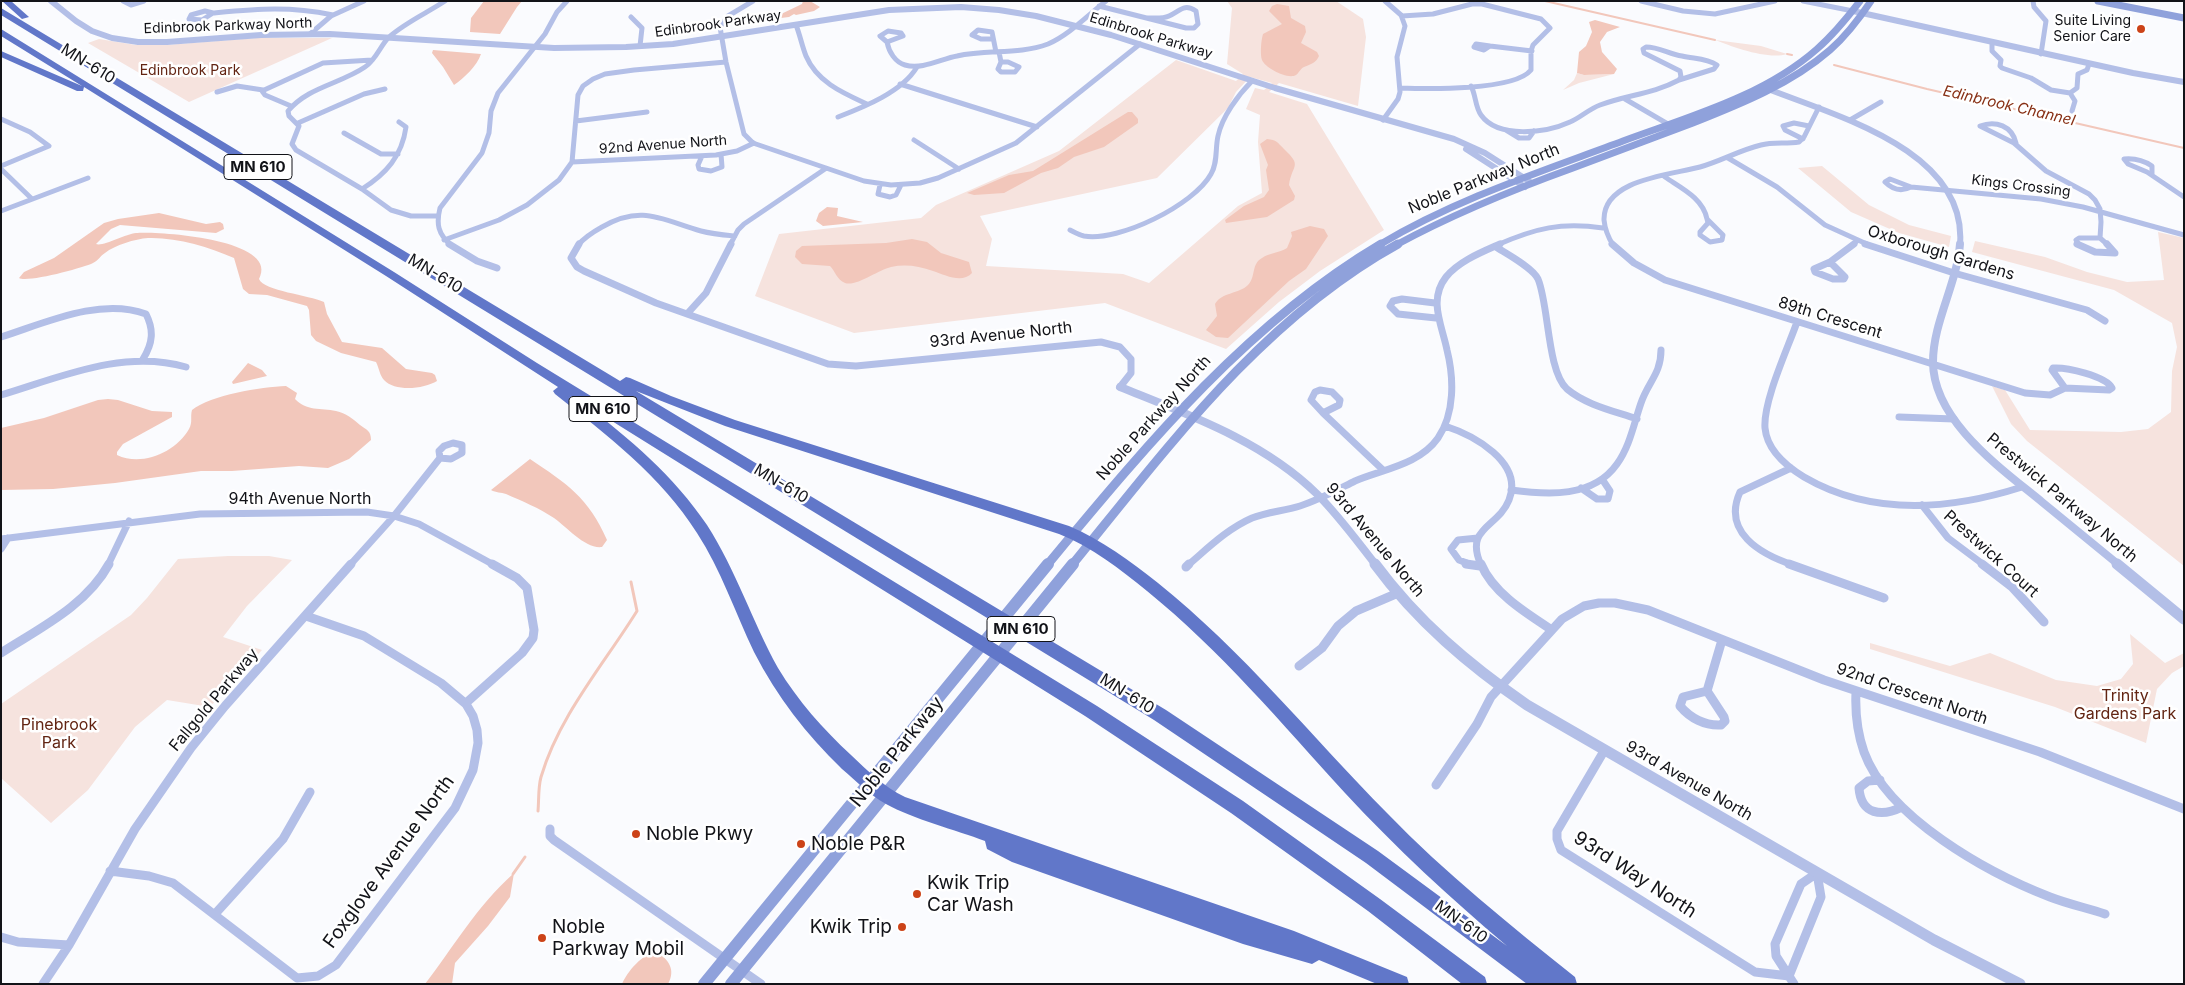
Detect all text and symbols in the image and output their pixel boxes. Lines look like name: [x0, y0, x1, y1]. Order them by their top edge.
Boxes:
street label: Edinbrook Parkway: [654, 7, 782, 41]
street label: Edinbrook Parkway: [1088, 9, 1214, 63]
place label: Suite Living Senior Care: [2053, 13, 2131, 46]
street label: Edinbrook Parkway North: [143, 15, 313, 37]
marker: Suite Living Senior Care: [2135, 23, 2147, 35]
street label: MN-610: [57, 40, 119, 88]
park label: Edinbrook Park: [140, 63, 240, 79]
water label: Edinbrook Channel: [1941, 82, 2077, 130]
street label: 92nd Avenue North: [598, 132, 728, 158]
street label: Noble Parkway North: [1406, 140, 1562, 218]
road number: MN 610: [224, 154, 292, 180]
street label: Kings Crossing: [1970, 172, 2072, 200]
street label: Oxborough Gardens: [1865, 222, 2017, 284]
street label: MN-610: [404, 250, 466, 298]
street label: 89th Crescent: [1776, 293, 1884, 343]
street label: 93rd Avenue North: [929, 318, 1073, 352]
street label: Noble Parkway North: [1093, 352, 1215, 484]
road number: MN 610: [569, 396, 637, 422]
street label: Prestwick Parkway North: [1983, 429, 2141, 567]
street label: MN-610: [750, 460, 812, 508]
street label: 93rd Avenue North: [1322, 479, 1428, 601]
street label: 94th Avenue North: [229, 489, 371, 509]
street label: Prestwick Court: [1940, 506, 2042, 602]
road number: MN 610: [987, 616, 1055, 642]
street label: Fallgold Parkway: [165, 645, 263, 755]
street label: 92nd Crescent North: [1834, 659, 1990, 729]
street label: MN-610: [1096, 670, 1158, 718]
park label: Trinity Gardens Park: [2074, 686, 2176, 724]
street label: Noble Parkway: [845, 692, 949, 812]
park label: Pinebrook Park: [21, 715, 97, 753]
street label: 93rd Avenue North: [1622, 737, 1756, 825]
street label: Foxglove Avenue North: [319, 771, 459, 953]
place label: Noble Pkwy: [646, 823, 753, 845]
street label: 93rd Way North: [1569, 827, 1701, 923]
marker: Noble Pkwy: [630, 828, 642, 840]
place label: Noble P&R: [811, 833, 905, 855]
marker: Noble P&R: [795, 838, 807, 850]
place label: Kwik Trip Car Wash: [927, 872, 1014, 916]
marker: Kwik Trip Car Wash: [911, 888, 923, 900]
street label: MN-610: [1431, 896, 1491, 948]
place label: Noble Parkway Mobil: [552, 916, 684, 960]
place label: Kwik Trip: [810, 916, 892, 938]
marker: Kwik Trip: [896, 921, 908, 933]
marker: Noble Parkway Mobil: [536, 932, 548, 944]

